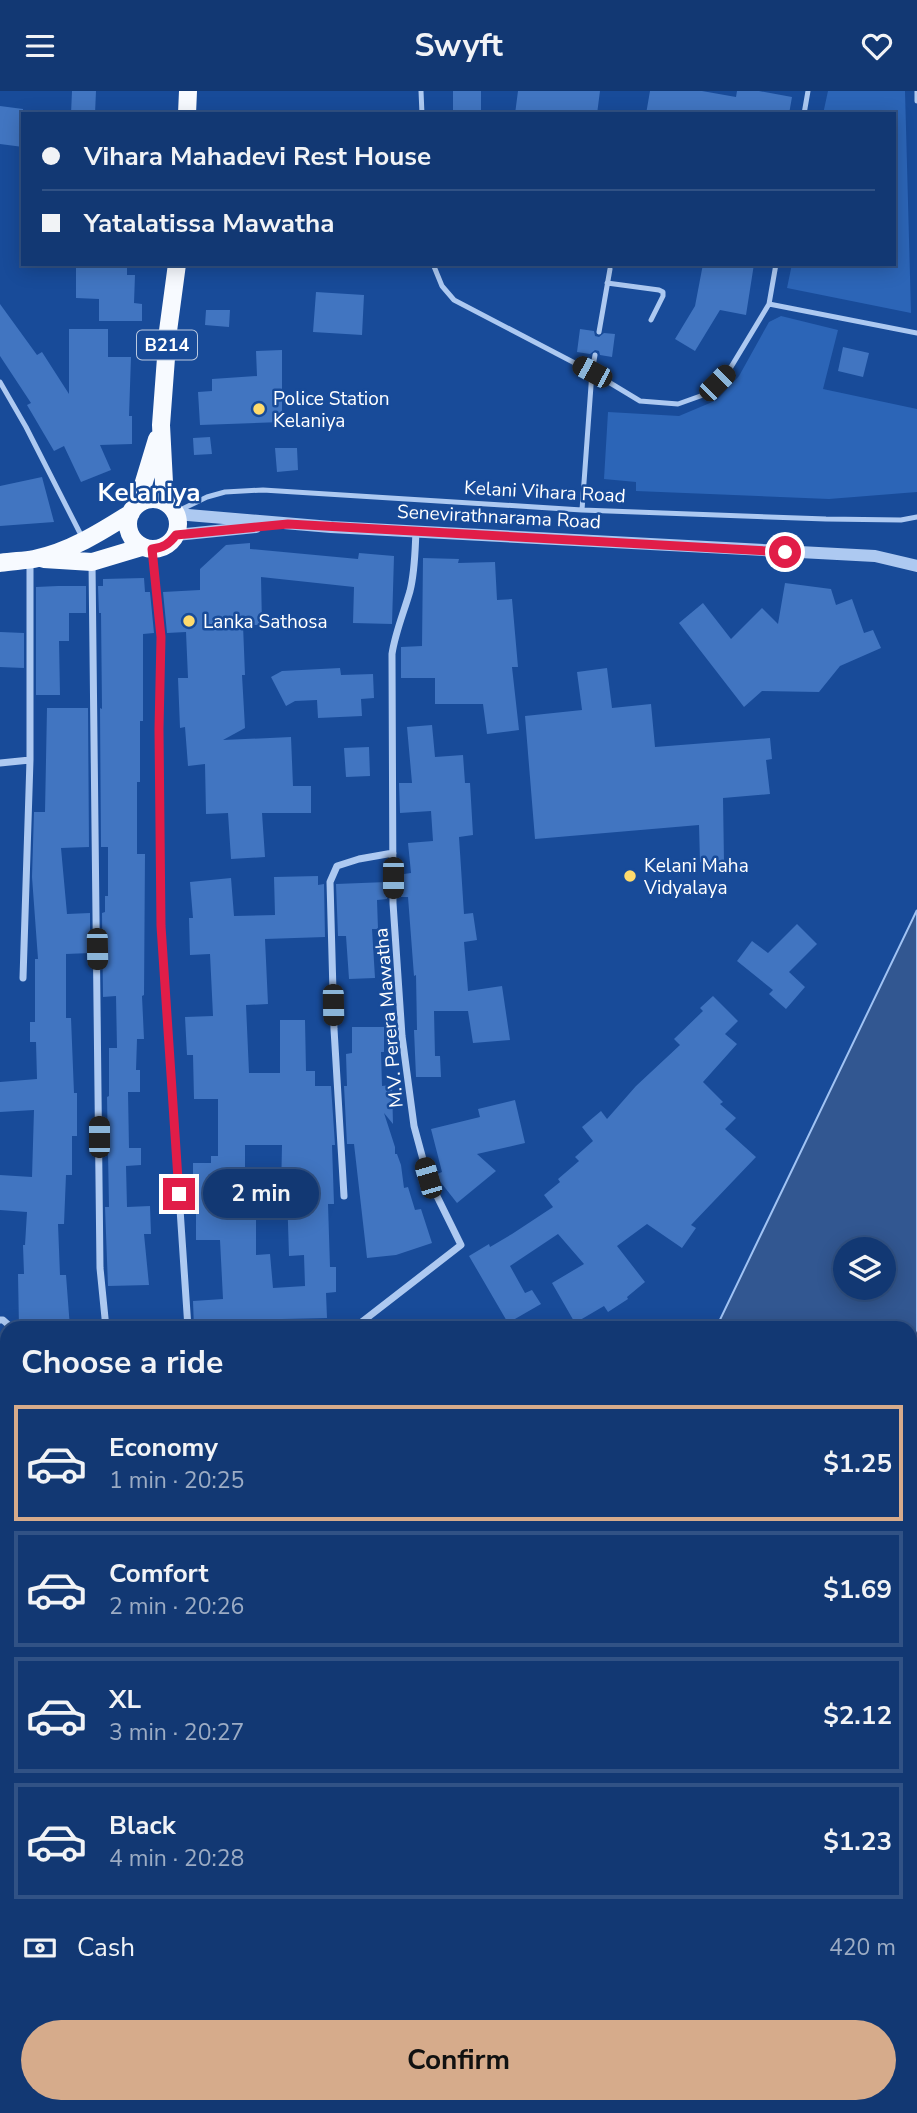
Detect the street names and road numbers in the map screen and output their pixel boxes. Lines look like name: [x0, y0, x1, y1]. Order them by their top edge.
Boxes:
road number: B214: [137, 331, 197, 359]
street label: Kelani Vihara Road: [463, 475, 626, 509]
street label: Senevirathnarama Road: [396, 499, 602, 535]
street label: M.V. Perera Mawatha: [368, 927, 410, 1109]

